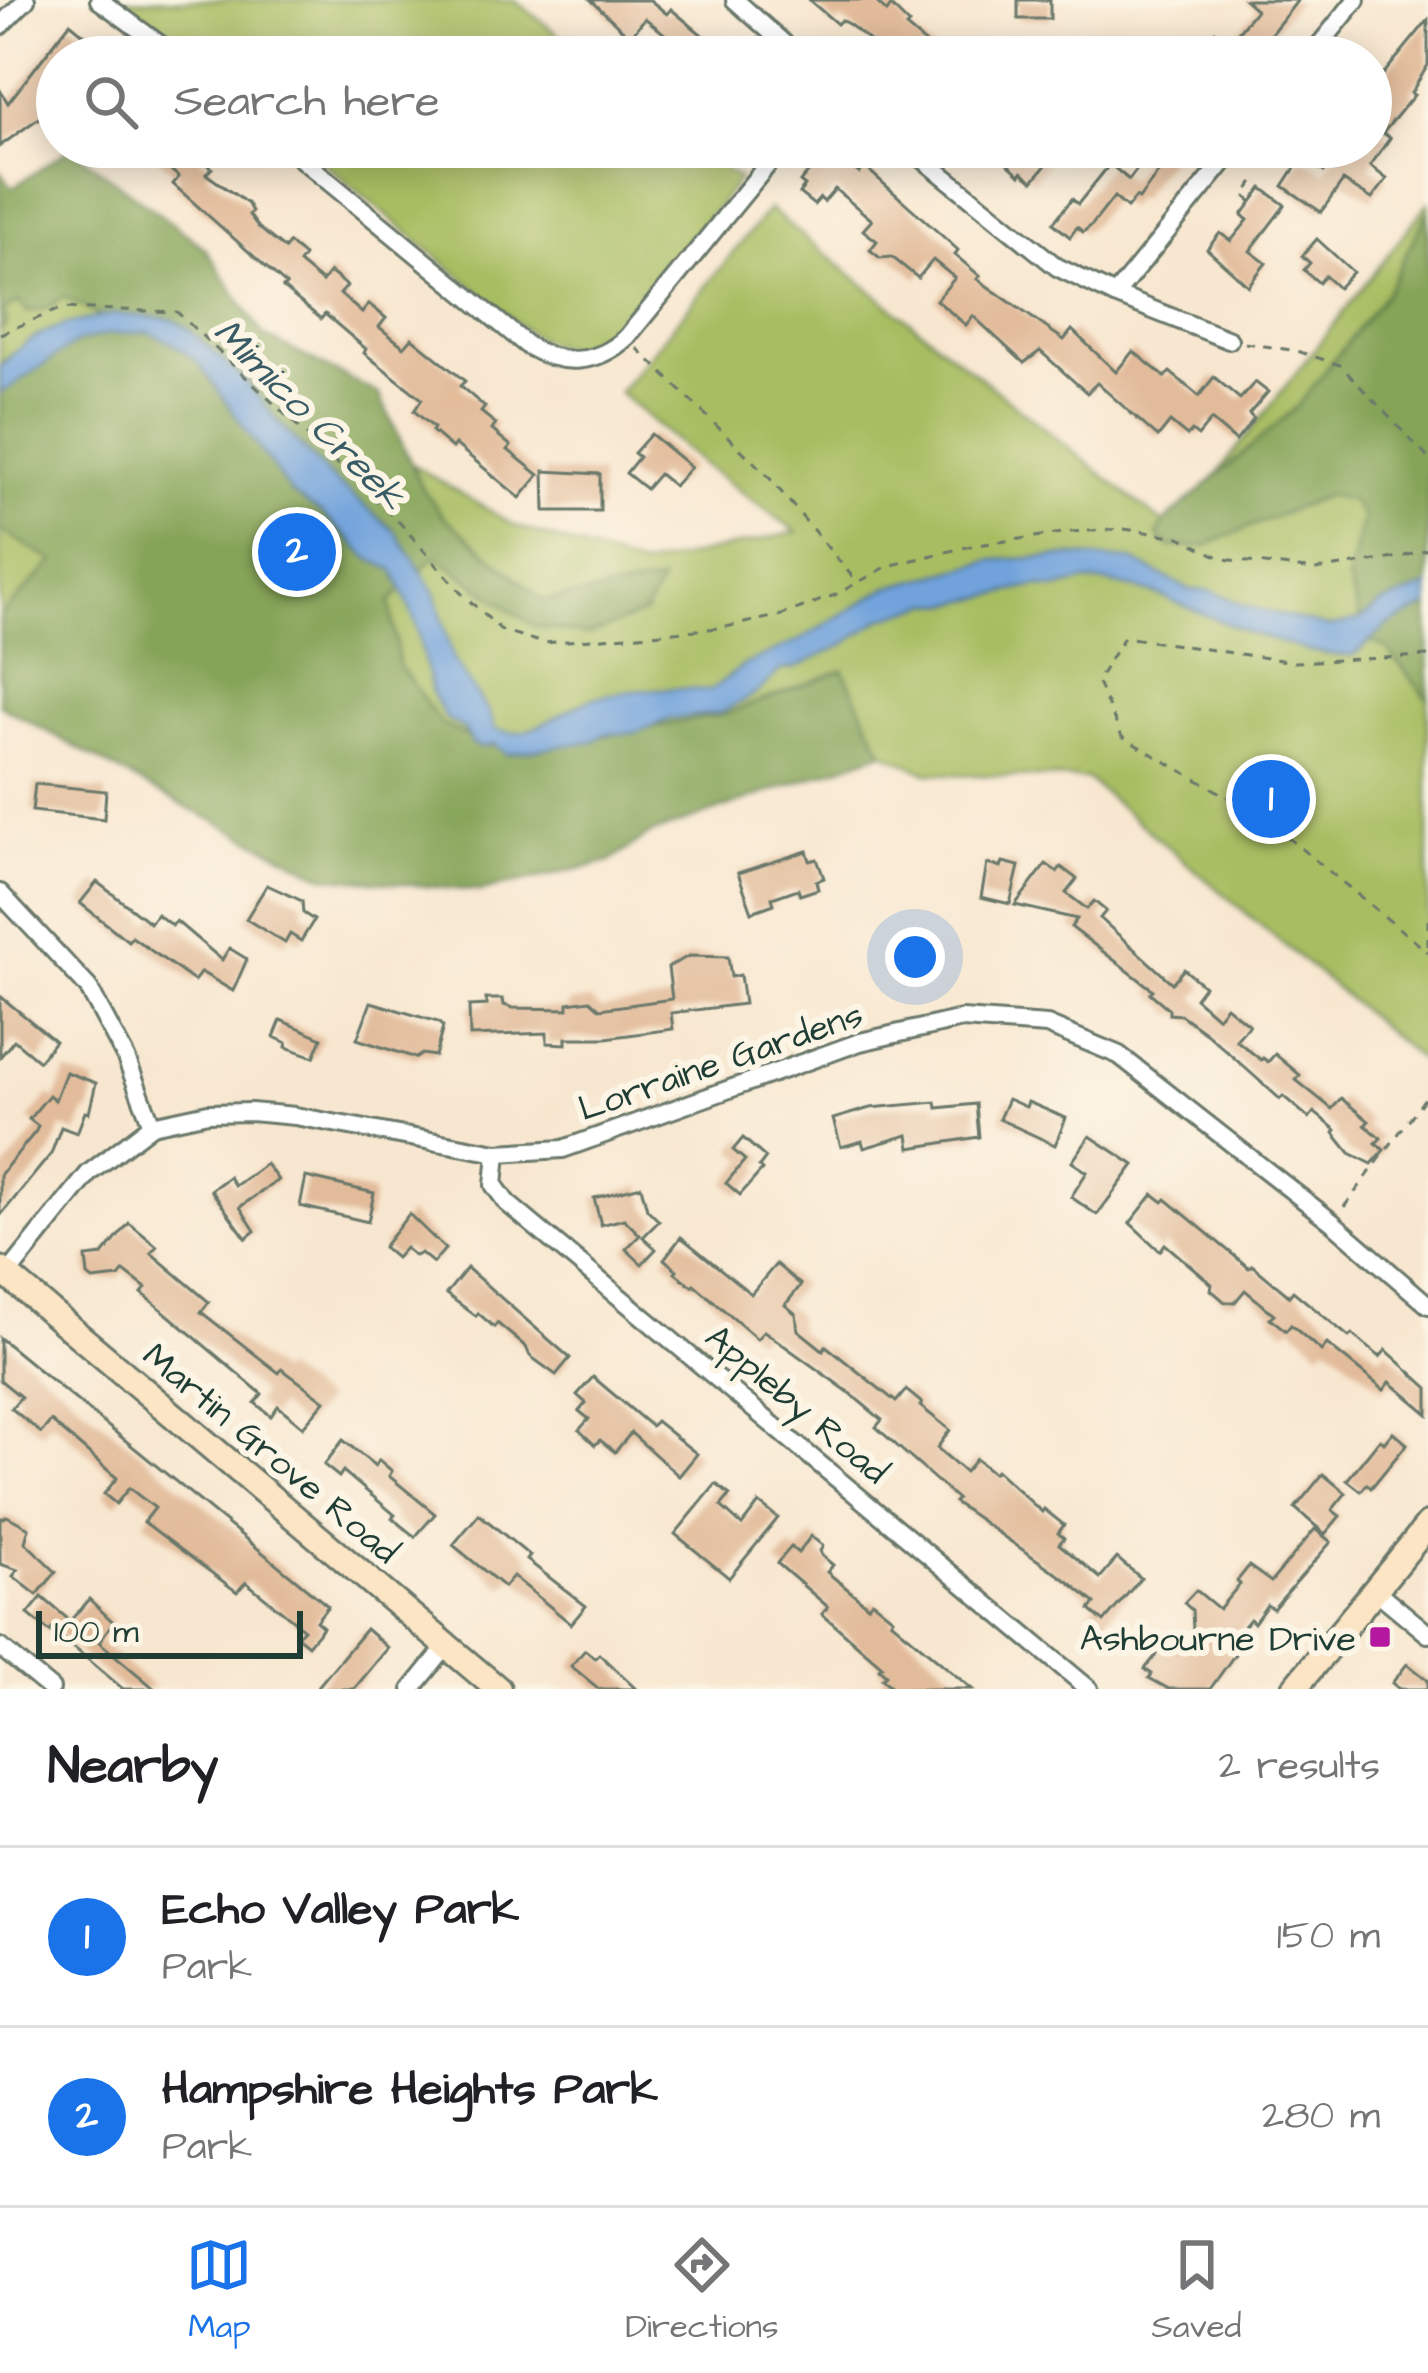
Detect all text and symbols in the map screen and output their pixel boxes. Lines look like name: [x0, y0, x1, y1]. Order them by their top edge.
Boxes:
search box: [36, 36, 1392, 168]
icon: search: [78, 69, 144, 135]
text: Search here: [174, 71, 440, 133]
water label: Mimico Creek: [201, 307, 418, 524]
pin: 2: [258, 507, 336, 597]
pin: 1: [1232, 754, 1310, 844]
your location: [885, 927, 945, 987]
street label: Lorraine Gardens: [572, 990, 870, 1135]
street label: Appleby Road: [694, 1313, 899, 1497]
street label: Martin Grove Road: [131, 1331, 410, 1577]
scale bar: [36, 1605, 303, 1658]
text: 100 m: [54, 1609, 139, 1655]
place label: Ashbourne Drive: [1080, 1614, 1356, 1665]
marker: Ashbourne Drive: [1367, 1624, 1393, 1650]
text: Nearby: [48, 1732, 218, 1803]
text: 2 results: [1219, 1740, 1380, 1794]
text: Echo Valley Park: [162, 1879, 519, 1941]
text: 1: [85, 1910, 90, 1964]
text: 150 m: [1277, 1910, 1380, 1964]
text: Park: [162, 1941, 252, 1995]
text: Hampshire Heights Park: [162, 2059, 658, 2121]
text: 2: [76, 2090, 98, 2144]
text: 280 m: [1262, 2090, 1380, 2144]
text: Park: [162, 2121, 252, 2175]
tab: Map: [186, 2232, 252, 2350]
tab: Directions: [625, 2232, 779, 2350]
tab: Saved: [1152, 2232, 1242, 2350]

